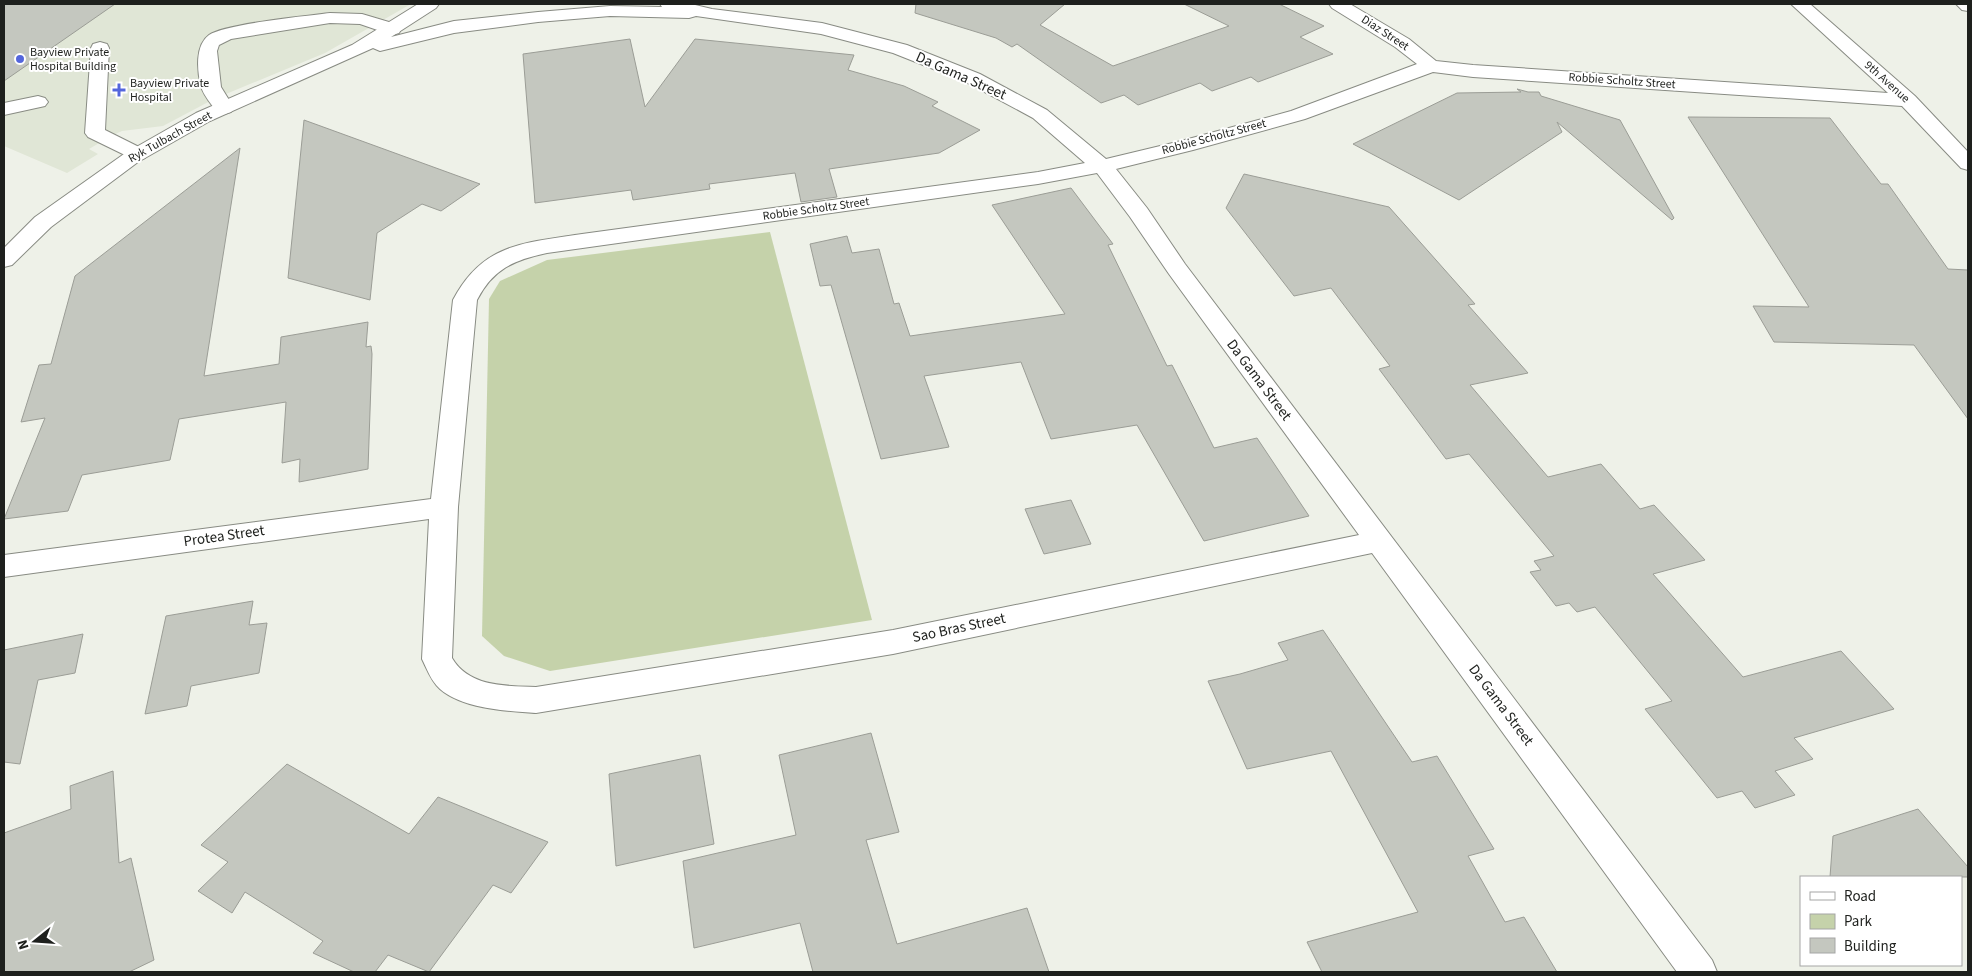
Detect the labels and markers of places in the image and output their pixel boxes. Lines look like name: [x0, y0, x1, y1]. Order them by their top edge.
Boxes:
place label: Bayview Private Hospital Building: [30, 44, 116, 75]
marker: Bayview Private Hospital Building: [14, 53, 26, 65]
place label: Bayview Private Hospital: [130, 75, 209, 106]
marker: Bayview Private Hospital: [112, 83, 126, 97]

